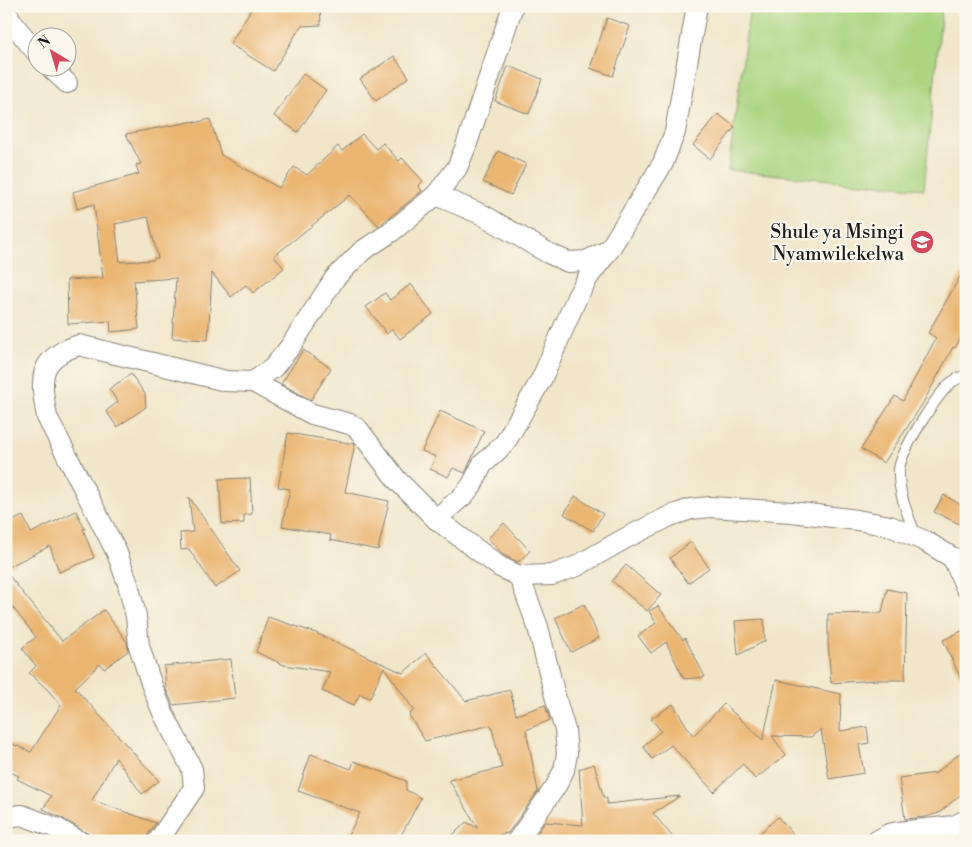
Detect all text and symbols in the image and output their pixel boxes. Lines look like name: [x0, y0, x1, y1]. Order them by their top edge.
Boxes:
north arrow: [28, 28, 78, 78]
text: N: [35, 32, 55, 53]
place label: Shule ya Msingi Nyamwilekelwa: [770, 220, 904, 266]
school or university icon: Shule ya Msingi Nyamwilekelwa: [909, 229, 935, 255]

